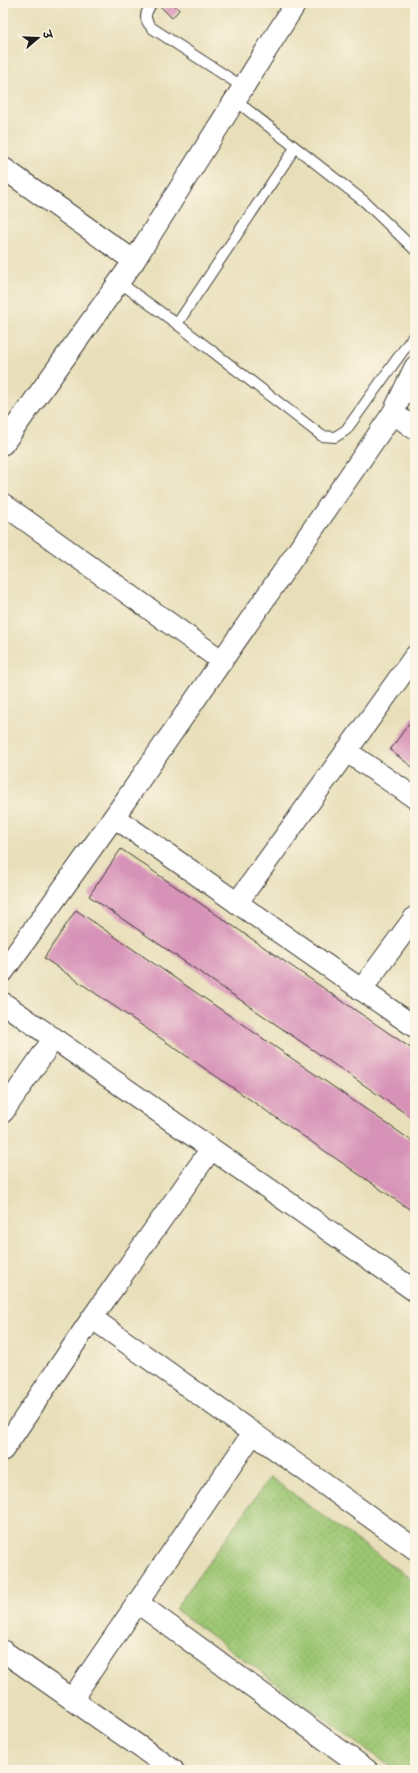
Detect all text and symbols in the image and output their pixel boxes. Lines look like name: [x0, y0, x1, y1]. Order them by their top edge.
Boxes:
north arrow: [18, 18, 58, 58]
text: उ: [38, 29, 54, 42]

